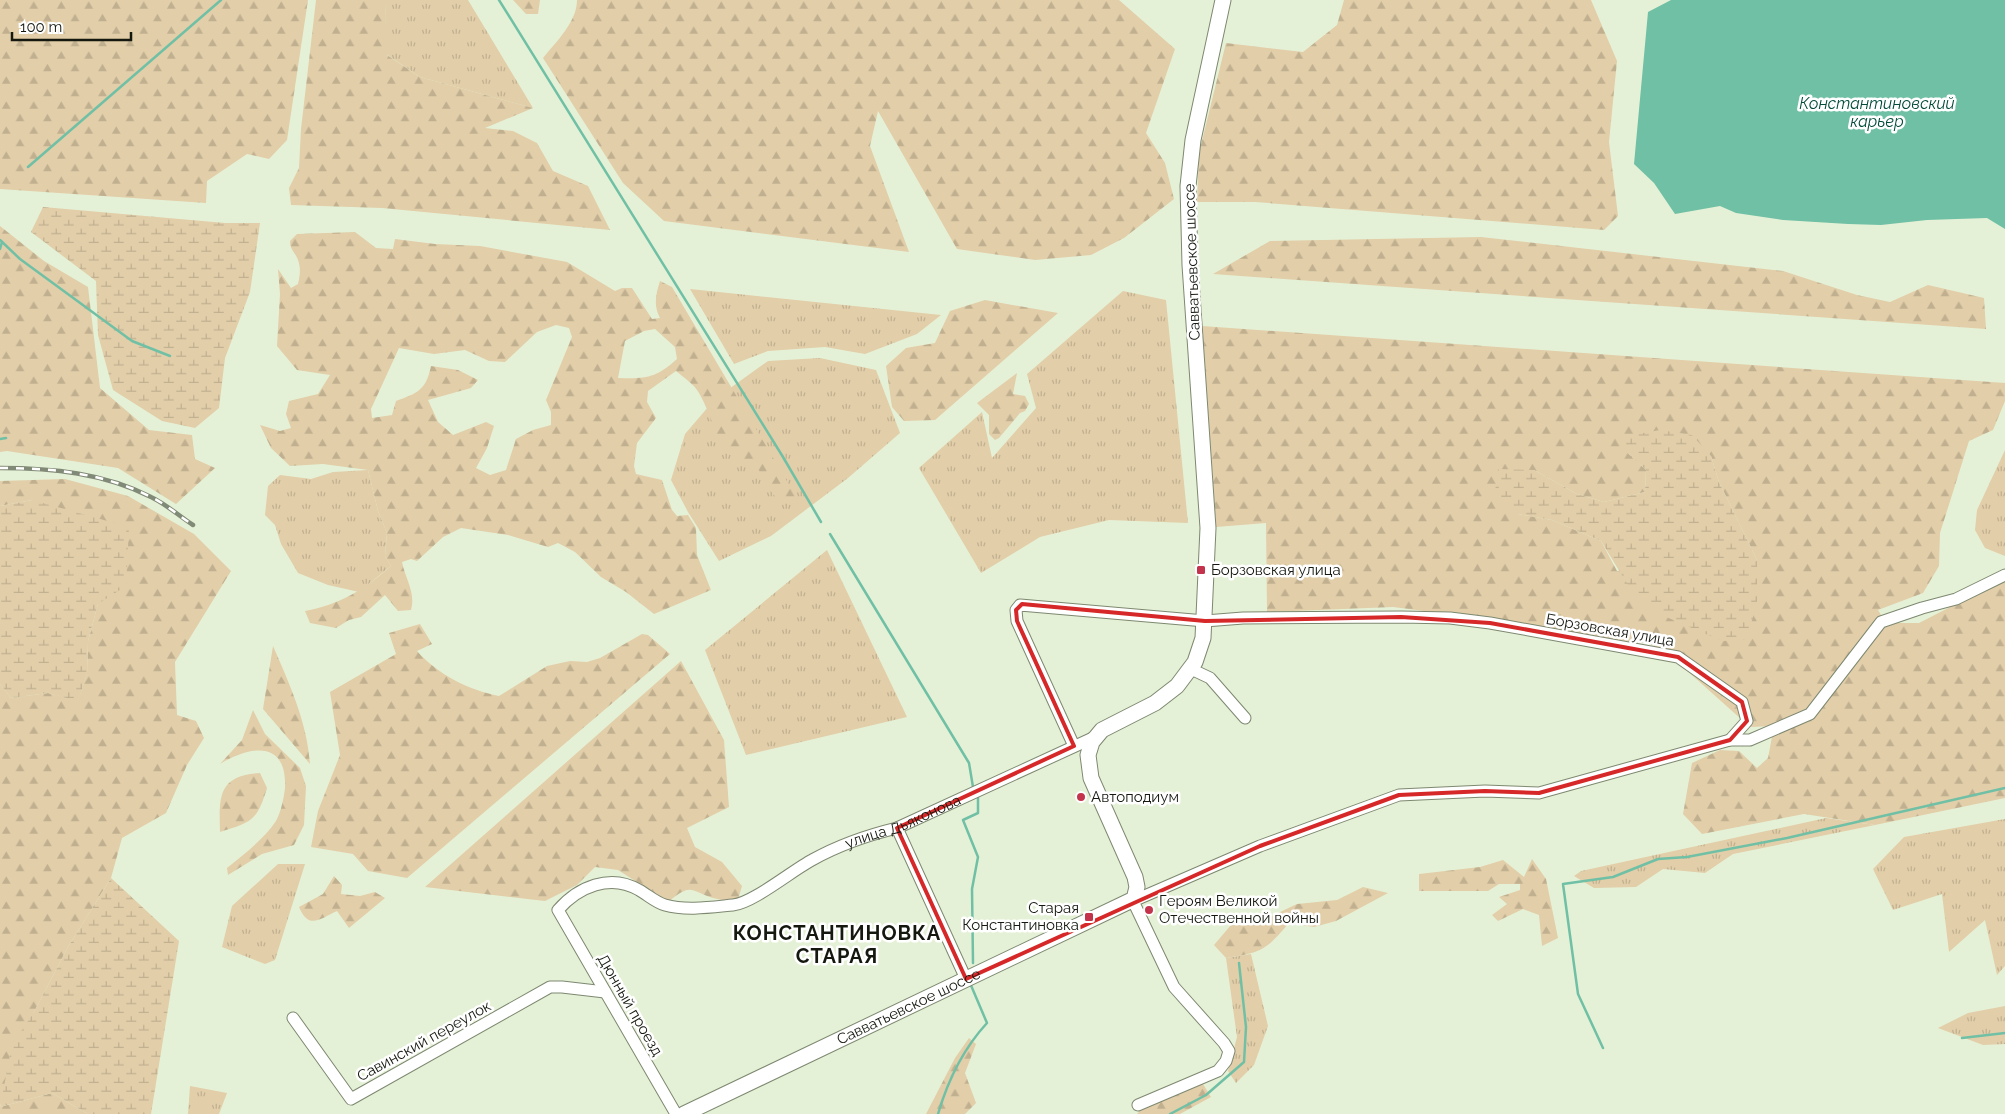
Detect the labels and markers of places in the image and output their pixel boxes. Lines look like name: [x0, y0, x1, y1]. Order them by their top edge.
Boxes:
place label: Борзовская улица: [1211, 561, 1341, 579]
marker: Борзовская улица: [1195, 564, 1207, 576]
place label: Автоподиум: [1091, 788, 1179, 806]
marker: Автоподиум: [1075, 791, 1087, 803]
place label: Героям Великой Отечественной войны: [1159, 892, 1319, 927]
place label: Старая Константиновка: [962, 899, 1079, 934]
marker: Героям Великой Отечественной войны: [1143, 904, 1155, 916]
marker: Старая Константиновка: [1083, 911, 1095, 923]

